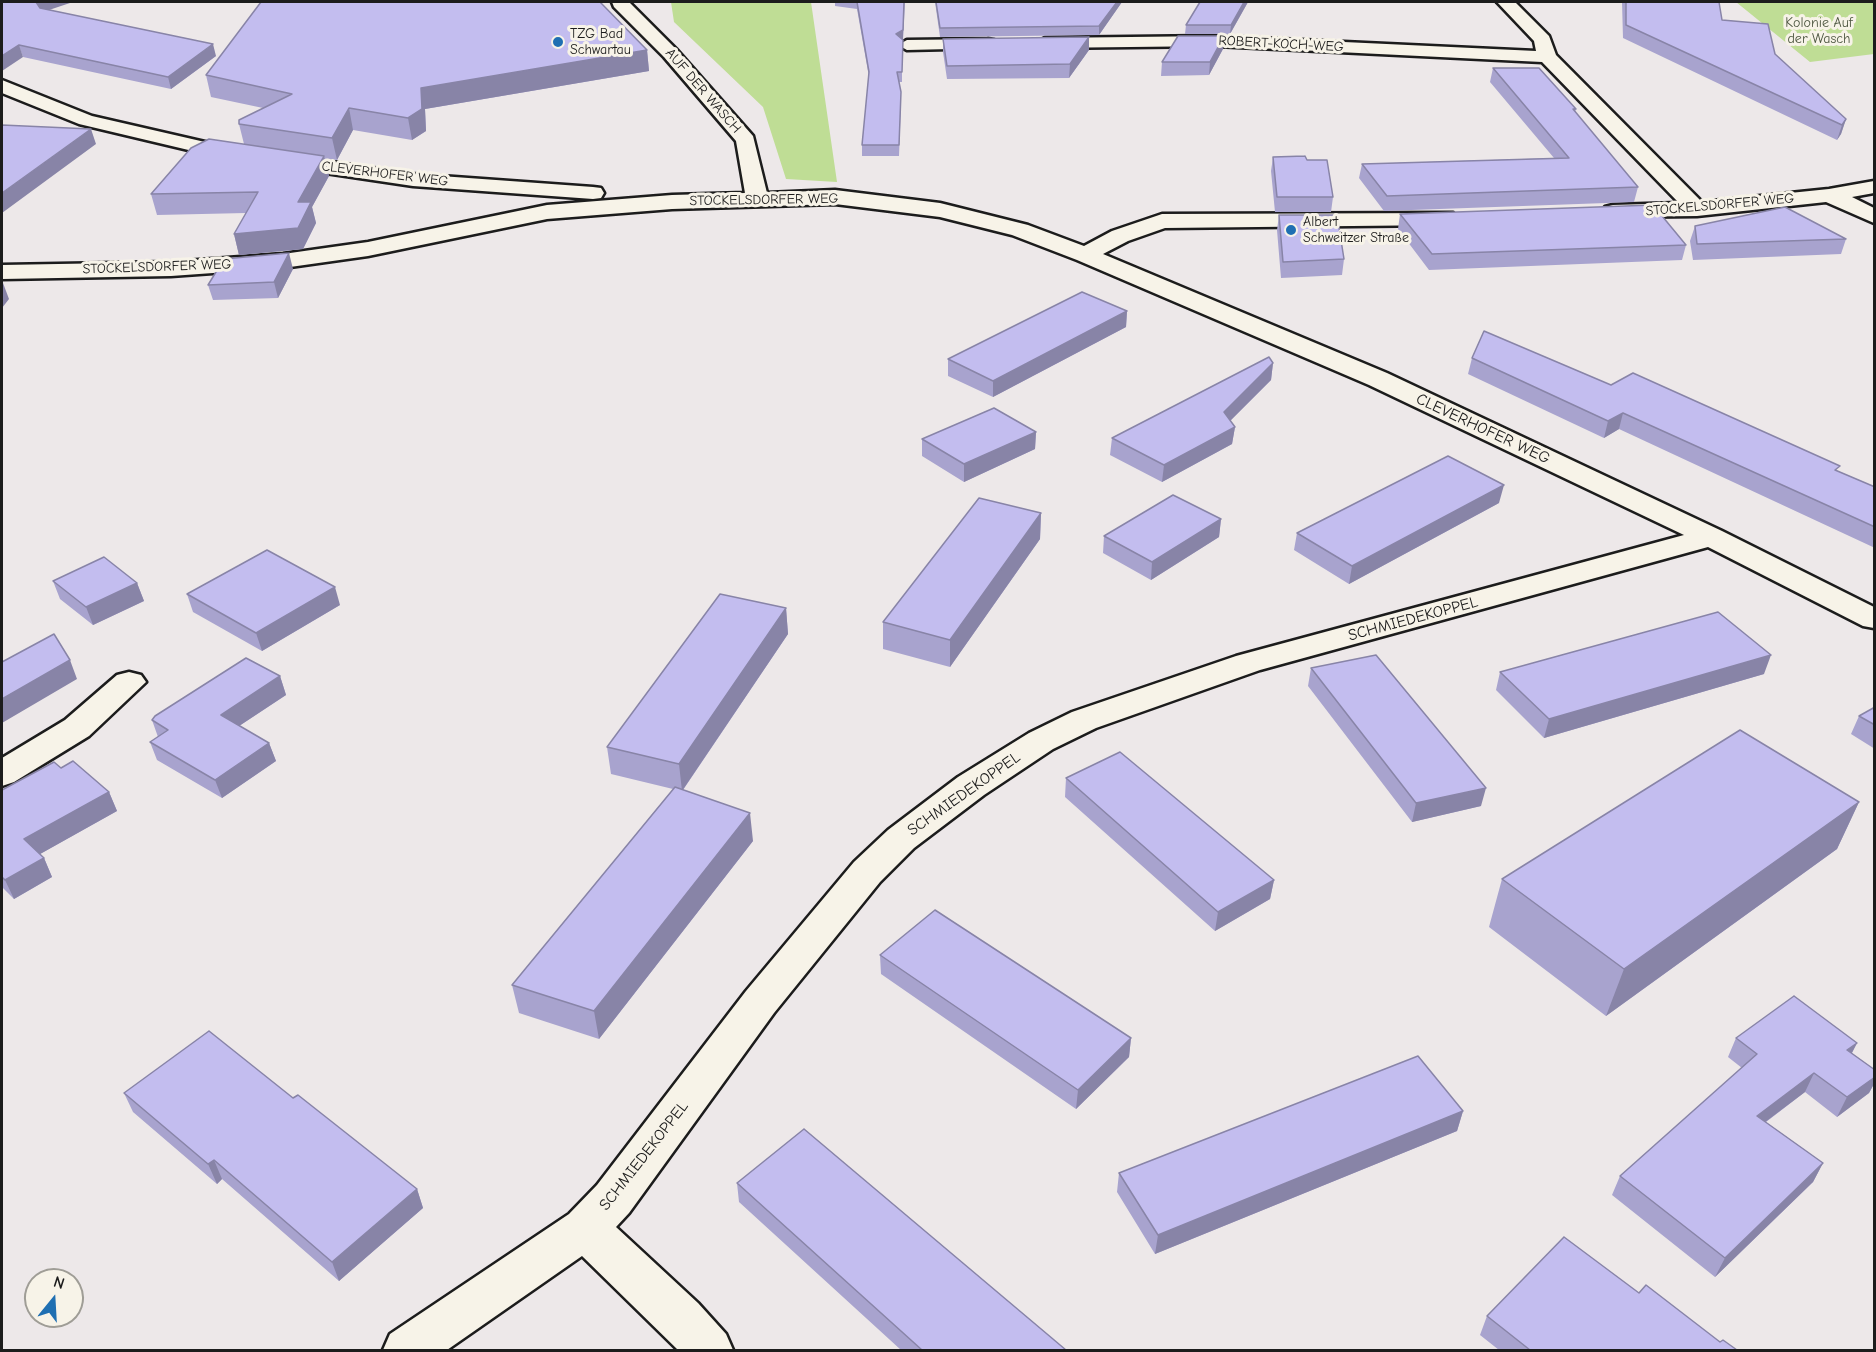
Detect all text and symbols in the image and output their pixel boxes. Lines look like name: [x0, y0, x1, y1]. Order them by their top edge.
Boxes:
park label: Kolonie Auf der Wasch: [1785, 15, 1853, 48]
place label: TZG Bad Schwartau: [570, 26, 631, 58]
street label: ROBERT-KOCH-WEG: [1218, 32, 1344, 56]
marker: TZG Bad Schwartau: [551, 35, 565, 49]
street label: AUF DER WASCH: [662, 45, 744, 137]
street label: CLEVERHOFER WEG: [321, 158, 449, 190]
street label: STOCKELSDORFER WEG: [689, 190, 839, 210]
street label: STOCKELSDORFER WEG: [1645, 190, 1795, 220]
place label: Albert Schweitzer Straße: [1303, 214, 1409, 246]
marker: Albert Schweitzer Straße: [1284, 223, 1298, 237]
street label: STOCKELSDORFER WEG: [82, 256, 232, 278]
street label: CLEVERHOFER WEG: [1413, 390, 1553, 468]
street label: SCHMIEDEKOPPEL: [1346, 592, 1480, 646]
street label: SCHMIEDEKOPPEL: [904, 748, 1024, 840]
street label: SCHMIEDEKOPPEL: [595, 1098, 693, 1214]
north arrow: [24, 1268, 84, 1328]
text: N: [51, 1273, 67, 1293]

